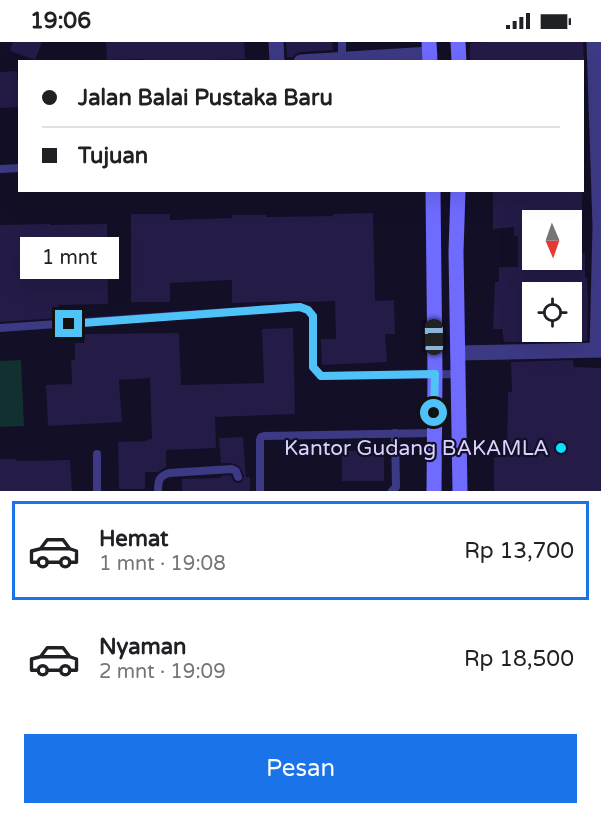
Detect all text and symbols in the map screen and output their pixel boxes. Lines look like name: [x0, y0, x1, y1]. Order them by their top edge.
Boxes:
text: 19:06: [30, 8, 91, 34]
text: Jalan Balai Pustaka Baru: [78, 85, 333, 111]
text: Tujuan: [78, 143, 148, 169]
north arrow: [522, 210, 582, 270]
map controls: [522, 210, 582, 342]
callout: 1 mnt: [20, 237, 118, 279]
text: 1 mnt: [42, 246, 97, 270]
button: locate: [522, 282, 582, 342]
route end: [55, 310, 82, 337]
car: [425, 319, 443, 355]
route start: [420, 399, 447, 426]
place label: Kantor Gudang BAKAMLA: [284, 436, 549, 461]
marker: Kantor Gudang BAKAMLA: [554, 441, 568, 455]
icon: car: [27, 524, 81, 578]
text: Hemat: [99, 526, 168, 552]
text: Rp 13,700: [464, 538, 574, 564]
text: 1 mnt · 19:08: [99, 552, 226, 576]
icon: car: [27, 632, 81, 686]
text: Nyaman: [99, 634, 186, 660]
text: Rp 18,500: [464, 646, 574, 672]
text: 2 mnt · 19:09: [99, 660, 226, 684]
button: Pesan: [24, 734, 577, 803]

